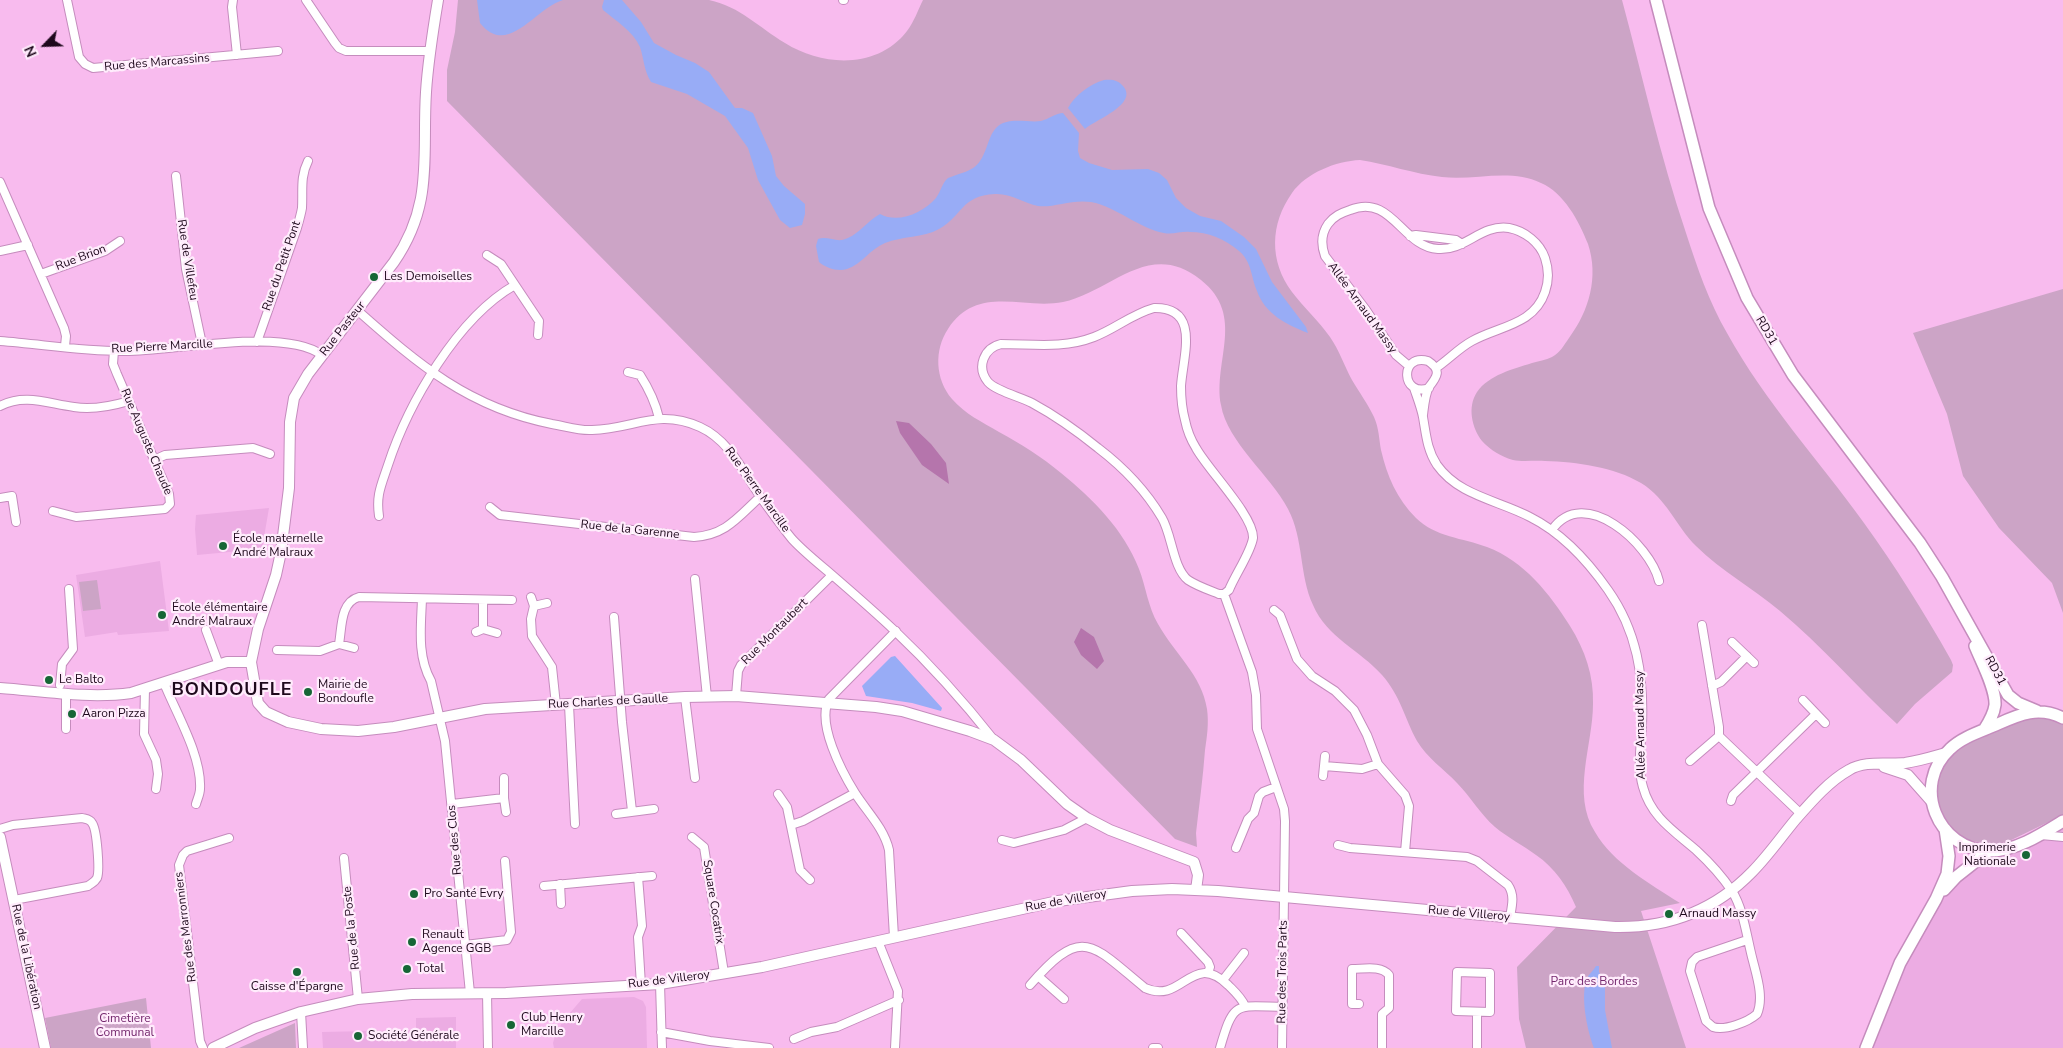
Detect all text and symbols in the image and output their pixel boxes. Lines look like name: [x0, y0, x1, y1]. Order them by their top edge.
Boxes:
north arrow: [20, 20, 70, 70]
text: N: [20, 43, 42, 60]
street label: Rue des Marcassins: [104, 51, 210, 75]
street label: Rue de Villefeu: [173, 218, 201, 302]
street label: Rue du Petit Pont: [260, 219, 304, 313]
street label: Rue Brion: [54, 242, 108, 274]
street label: Allée Arnaud Massy: [1324, 260, 1400, 356]
place label: Les Demoiselles: [384, 270, 472, 284]
marker: Les Demoiselles: [368, 271, 380, 283]
street label: Rue Pasteur: [317, 299, 369, 359]
street label: RD31: [1752, 314, 1780, 348]
street label: Rue Pierre Marcille: [111, 337, 213, 357]
street label: Rue Auguste Chaude: [117, 387, 175, 497]
street label: Rue Pierre Marcille: [721, 445, 793, 535]
street label: Rue de la Garenne: [580, 518, 680, 542]
place label: École maternelle André Malraux: [233, 532, 323, 560]
marker: École maternelle André Malraux: [217, 540, 229, 552]
street label: Rue Montaubert: [739, 596, 811, 668]
place label: École élémentaire André Malraux: [172, 601, 268, 629]
marker: École élémentaire André Malraux: [156, 609, 168, 621]
street label: RD31: [1981, 654, 2009, 688]
street label: Allée Arnaud Massy: [1633, 670, 1649, 780]
place label: Le Balto: [59, 673, 104, 687]
marker: Le Balto: [43, 674, 55, 686]
place label: Mairie de Bondoufle: [318, 678, 374, 706]
district label: BONDOUFLE: [170, 680, 294, 702]
marker: Mairie de Bondoufle: [302, 686, 314, 698]
street label: Rue Charles de Gaulle: [548, 692, 668, 712]
place label: Aaron Pizza: [82, 707, 146, 721]
marker: Aaron Pizza: [66, 708, 78, 720]
street label: Rue des Clos: [445, 804, 465, 876]
place label: Imprimerie Nationale: [1958, 841, 2016, 869]
marker: Imprimerie Nationale: [2020, 849, 2032, 861]
street label: Square Cocatrix: [699, 859, 727, 945]
street label: Rue des Marronniers: [172, 871, 200, 983]
street label: Rue de la Poste: [340, 886, 364, 970]
place label: Pro Santé Evry: [424, 887, 504, 901]
street label: Rue de Villeroy: [1024, 887, 1108, 915]
marker: Pro Santé Evry: [408, 888, 420, 900]
street label: Rue de la Libération: [8, 903, 44, 1011]
street label: Rue de Villeroy: [1427, 903, 1511, 925]
place label: Arnaud Massy: [1679, 907, 1756, 921]
marker: Arnaud Massy: [1663, 908, 1675, 920]
street label: Rue des Trois Parts: [1275, 920, 1291, 1024]
place label: Renault Agence GGB: [422, 928, 491, 956]
marker: Renault Agence GGB: [406, 936, 418, 948]
place label: Total: [417, 962, 444, 976]
marker: Total: [401, 963, 413, 975]
marker: Caisse d'Épargne: [291, 966, 303, 978]
street label: Rue de Villeroy: [627, 968, 711, 992]
park label: Parc des Bordes: [1551, 975, 1637, 989]
place label: Caisse d'Épargne: [251, 980, 343, 994]
place label: Club Henry Marcille: [521, 1011, 583, 1039]
park label: Cimetière Communal: [96, 1012, 154, 1040]
marker: Club Henry Marcille: [505, 1019, 517, 1031]
place label: Société Générale: [368, 1029, 459, 1043]
marker: Société Générale: [352, 1030, 364, 1042]

